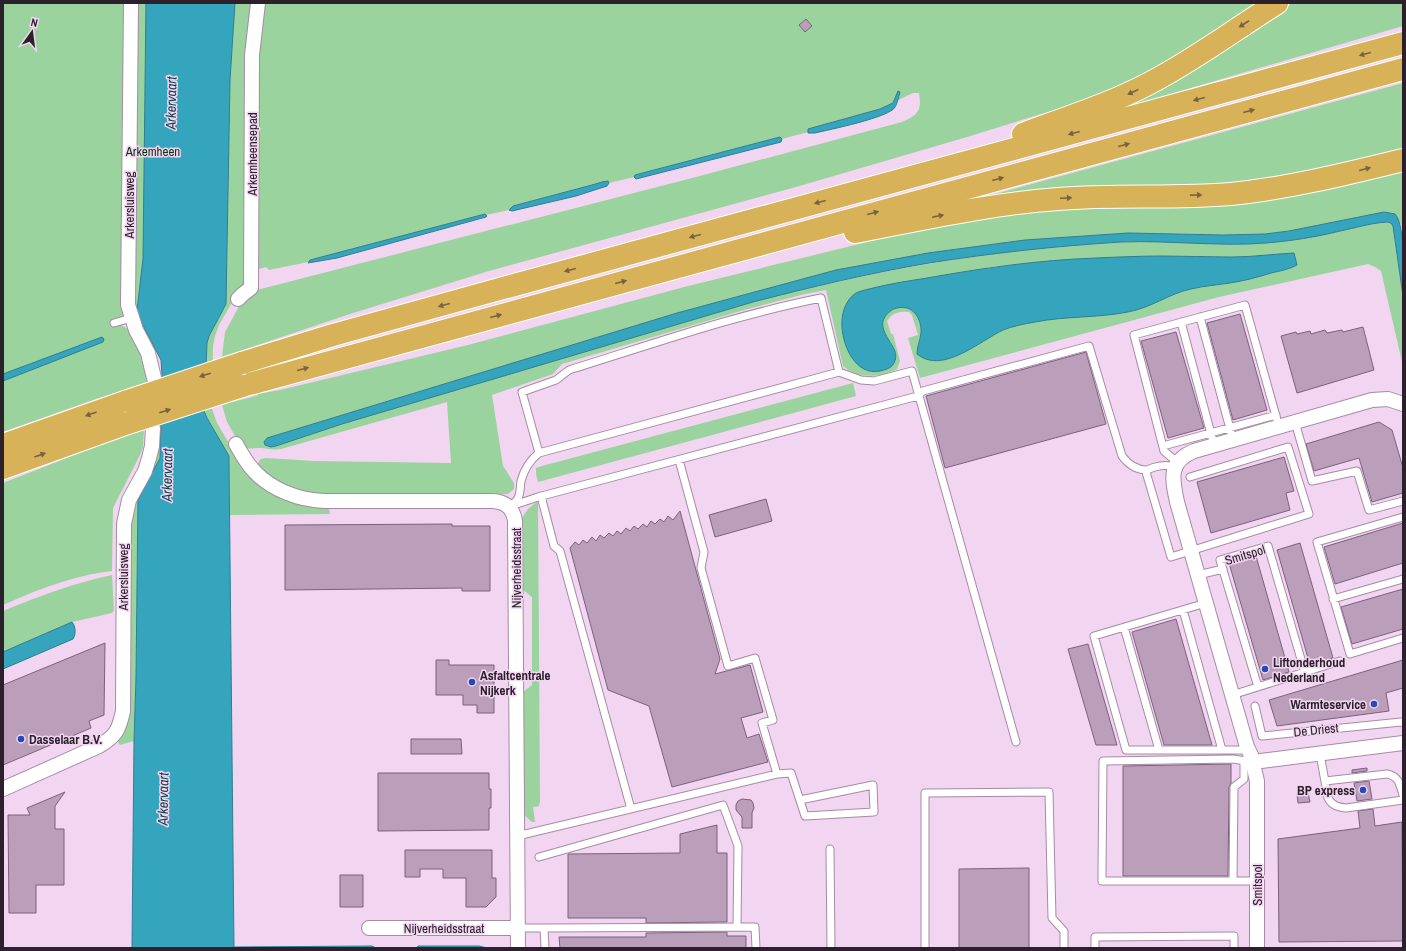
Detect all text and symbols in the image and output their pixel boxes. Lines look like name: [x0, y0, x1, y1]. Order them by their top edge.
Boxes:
north arrow: [12, 12, 52, 52]
text: N: [30, 15, 39, 30]
one-way arrow: [1239, 20, 1249, 28]
one-way arrow: [1359, 51, 1371, 57]
water label: Arkervaart: [162, 76, 180, 131]
one-way arrow: [1127, 89, 1139, 95]
one-way arrow: [1193, 96, 1205, 102]
one-way arrow: [1243, 108, 1255, 114]
street label: Arkemheensepad: [244, 112, 261, 197]
one-way arrow: [1068, 130, 1080, 136]
one-way arrow: [1118, 142, 1130, 148]
park label: Arkemheen: [125, 143, 180, 160]
one-way arrow: [1359, 166, 1371, 172]
street label: Arkersluisweg: [121, 171, 138, 239]
one-way arrow: [993, 176, 1005, 182]
one-way arrow: [1190, 192, 1202, 199]
one-way arrow: [1060, 195, 1072, 202]
one-way arrow: [814, 199, 826, 205]
one-way arrow: [867, 210, 879, 216]
one-way arrow: [931, 212, 944, 218]
one-way arrow: [689, 233, 701, 239]
one-way arrow: [563, 267, 575, 273]
one-way arrow: [615, 279, 627, 285]
one-way arrow: [438, 302, 450, 308]
one-way arrow: [490, 313, 502, 319]
one-way arrow: [297, 365, 309, 371]
one-way arrow: [199, 372, 211, 378]
one-way arrow: [159, 408, 171, 414]
one-way arrow: [85, 411, 97, 417]
water label: Arkervaart: [158, 448, 176, 503]
one-way arrow: [34, 452, 46, 458]
street label: Nijverheidsstraat: [508, 528, 525, 608]
street label: Smitspol: [1223, 541, 1267, 569]
street label: Arkersluisweg: [115, 543, 132, 611]
place label: Liftonderhoud Nederland: [1273, 654, 1345, 686]
marker: Liftonderhoud Nederland: [1260, 664, 1270, 674]
place label: Asfaltcentrale Nijkerk: [480, 667, 551, 699]
marker: Asfaltcentrale Nijkerk: [467, 677, 477, 687]
place label: Warmteservice: [1291, 696, 1366, 713]
marker: Warmteservice: [1369, 699, 1379, 709]
street label: De Driest: [1293, 719, 1339, 741]
place label: Dasselaar B.V.: [29, 731, 102, 748]
marker: Dasselaar B.V.: [16, 734, 26, 744]
water label: Arkervaart: [154, 772, 172, 827]
place label: BP express: [1297, 782, 1355, 799]
marker: BP express: [1358, 785, 1368, 795]
street label: Smitspol: [1249, 864, 1266, 906]
street label: Nijverheidsstraat: [404, 920, 484, 937]

